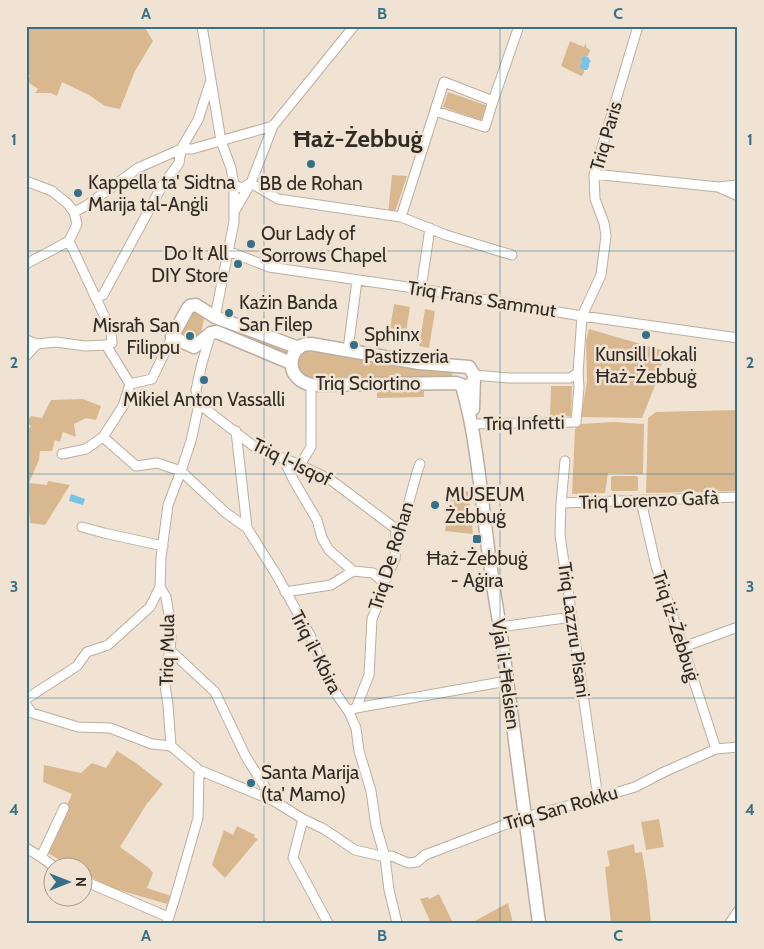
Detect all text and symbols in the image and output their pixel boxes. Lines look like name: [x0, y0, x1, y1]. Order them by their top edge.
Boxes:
text: A: [141, 4, 151, 23]
text: B: [377, 4, 387, 23]
text: C: [613, 4, 623, 23]
street label: Triq Paris: [585, 99, 627, 173]
district label: Ħaż-Żebbuġ: [293, 124, 423, 153]
text: 1: [11, 130, 17, 149]
text: 1: [747, 130, 753, 149]
marker: BB de Rohan: [305, 158, 317, 170]
place label: Kappella ta' Sidtna Marija tal-Anġli: [88, 171, 235, 216]
place label: BB de Rohan: [259, 172, 363, 195]
marker: Kappella ta' Sidtna Marija tal-Anġli: [72, 187, 84, 199]
place label: Our Lady of Sorrows Chapel: [261, 222, 387, 267]
marker: Our Lady of Sorrows Chapel: [245, 238, 257, 250]
place label: Do It All DIY Store: [151, 242, 229, 287]
marker: Do It All DIY Store: [232, 258, 244, 270]
street label: Triq Frans Sammut: [406, 276, 558, 322]
place label: Każin Banda San Filep: [239, 291, 338, 336]
marker: Każin Banda San Filep: [223, 307, 235, 319]
place label: Misraħ San Filippu: [92, 314, 180, 359]
place label: Sphinx Pastizzeria: [364, 323, 449, 368]
marker: Kunsill Lokali Ħaż-Żebbuġ: [640, 329, 652, 341]
marker: Misraħ San Filippu: [184, 330, 196, 342]
marker: Sphinx Pastizzeria: [348, 339, 360, 351]
place label: Kunsill Lokali Ħaż-Żebbuġ: [595, 343, 697, 388]
text: 2: [10, 353, 18, 372]
text: 2: [746, 353, 754, 372]
street label: Triq Sciortino: [315, 372, 421, 395]
marker: Mikiel Anton Vassalli: [198, 374, 210, 386]
place label: Mikiel Anton Vassalli: [123, 388, 285, 411]
street label: Triq Infetti: [483, 411, 565, 435]
street label: Triq l-Isqof: [248, 433, 336, 491]
place label: MUSEUM Żebbuġ: [445, 483, 525, 528]
street label: Triq Lorenzo Gafà: [579, 486, 719, 514]
street label: Triq De Rohan: [364, 499, 418, 613]
marker: MUSEUM Żebbuġ: [429, 499, 441, 511]
marker: Ħaż-Żebbuġ - Aġira: [471, 533, 483, 545]
place label: Ħaż-Żebbuġ - Aġira: [427, 547, 528, 592]
street label: Triq Lazzru Pisani: [553, 561, 595, 699]
street label: Triq iż-Żebbuġ: [647, 568, 705, 685]
text: 3: [10, 577, 18, 596]
text: 3: [746, 577, 754, 596]
street label: Triq il-Kbira: [285, 607, 347, 697]
street label: Triq Mula: [155, 614, 179, 686]
street label: Vjal il-Ħelsien: [487, 617, 525, 731]
place label: Santa Marija (ta' Mamo): [261, 761, 359, 806]
marker: Santa Marija (ta' Mamo): [245, 777, 257, 789]
street label: Triq San Rokku: [502, 781, 620, 835]
text: 4: [9, 800, 19, 819]
text: 4: [745, 800, 755, 819]
north arrow: [42, 856, 92, 906]
text: N: [72, 877, 90, 887]
text: A: [141, 926, 151, 945]
text: B: [377, 926, 387, 945]
text: C: [613, 926, 623, 945]

